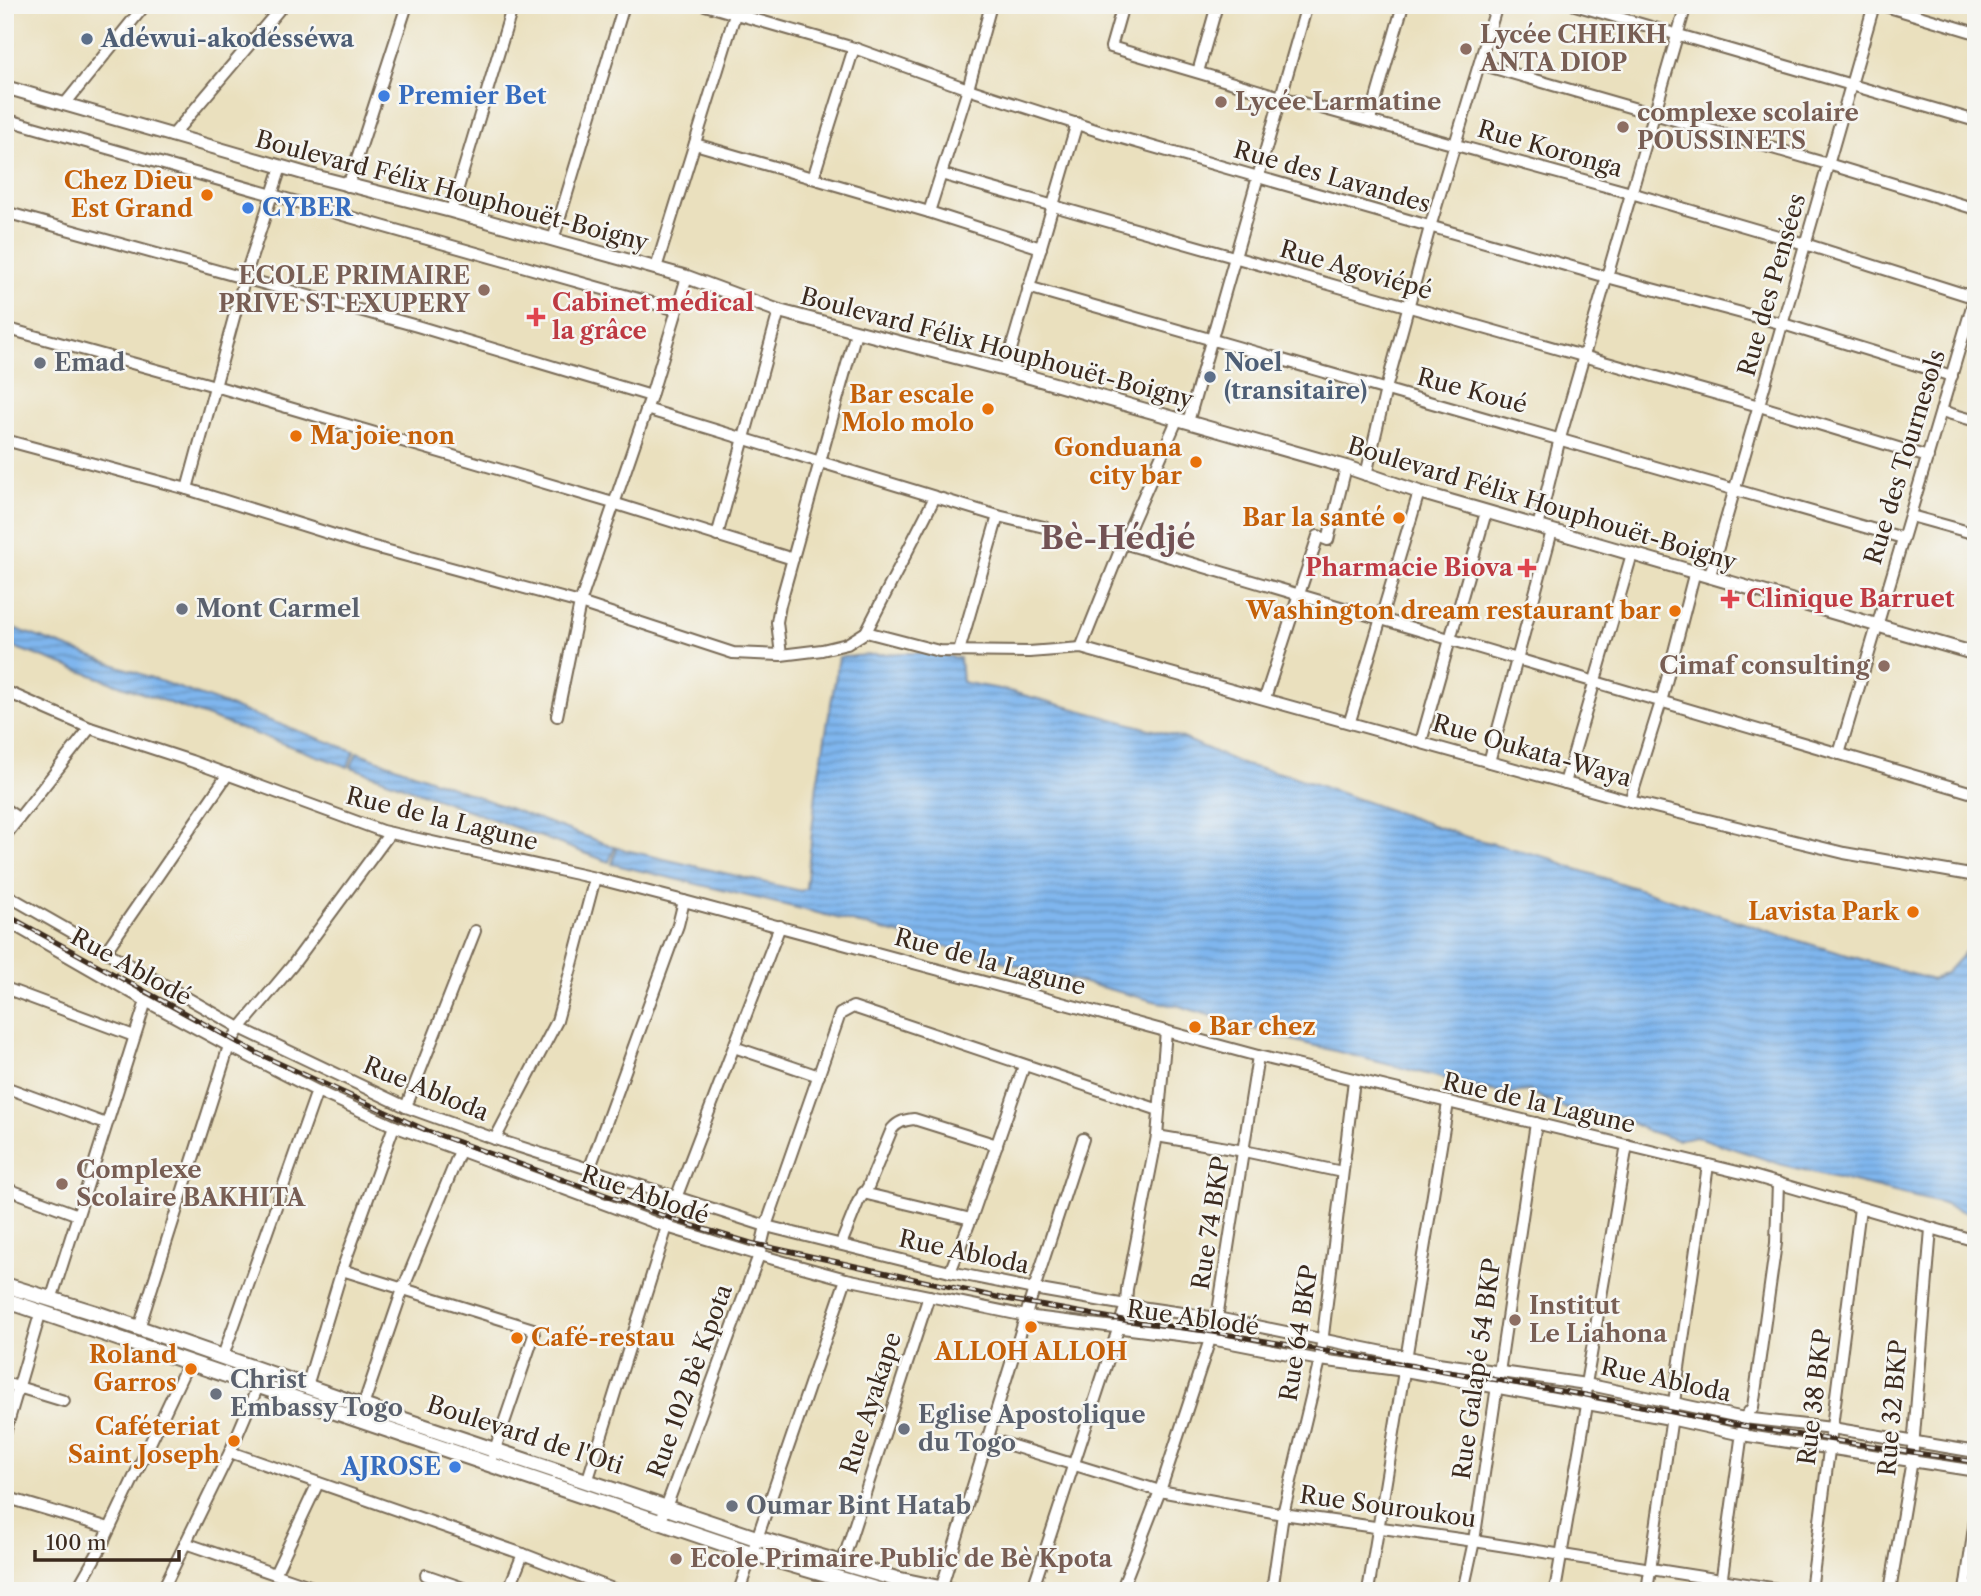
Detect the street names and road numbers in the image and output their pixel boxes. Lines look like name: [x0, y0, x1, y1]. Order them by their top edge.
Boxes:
street label: Rue Koronga: [1474, 114, 1626, 183]
street label: Boulevard Félix Houphouët-Boigny: [253, 124, 652, 257]
street label: Rue des Lavandes: [1230, 135, 1434, 218]
street label: Rue des Pensées: [1732, 190, 1811, 379]
street label: Rue Agoviépé: [1276, 234, 1436, 305]
street label: Boulevard Félix Houphouët-Boigny: [798, 281, 1197, 414]
street label: Rue des Tournesols: [1858, 346, 1951, 568]
street label: Rue Koué: [1414, 362, 1530, 419]
street label: Boulevard Félix Houphouët-Boigny: [1344, 430, 1741, 577]
street label: Rue Oukata-Waya: [1429, 708, 1635, 793]
street label: Rue de la Lagune: [343, 781, 541, 856]
street label: Rue Ablodé: [66, 922, 197, 1012]
street label: Rue de la Lagune: [891, 922, 1089, 1001]
street label: Rue Abloda: [359, 1050, 493, 1127]
street label: Rue de la Lagune: [1440, 1066, 1638, 1139]
street label: Rue 74 BKP: [1186, 1154, 1235, 1292]
street label: Rue Ablodé: [577, 1159, 713, 1230]
street label: Rue Abloda: [896, 1224, 1032, 1280]
street label: Rue Galapé 54 BKP: [1447, 1256, 1506, 1481]
street label: Rue 64 BKP: [1273, 1263, 1324, 1403]
street label: Rue 102 Bè Kpota: [641, 1280, 738, 1481]
street label: Rue Ablodé: [1125, 1294, 1261, 1341]
street label: Rue 38 BKP: [1792, 1327, 1837, 1467]
street label: Rue Ayakape: [834, 1328, 907, 1477]
street label: Rue 32 BKP: [1872, 1338, 1913, 1477]
street label: Rue Abloda: [1598, 1352, 1734, 1408]
street label: Boulevard de l'Oti: [423, 1389, 627, 1480]
street label: Rue Souroukou: [1298, 1480, 1478, 1533]

